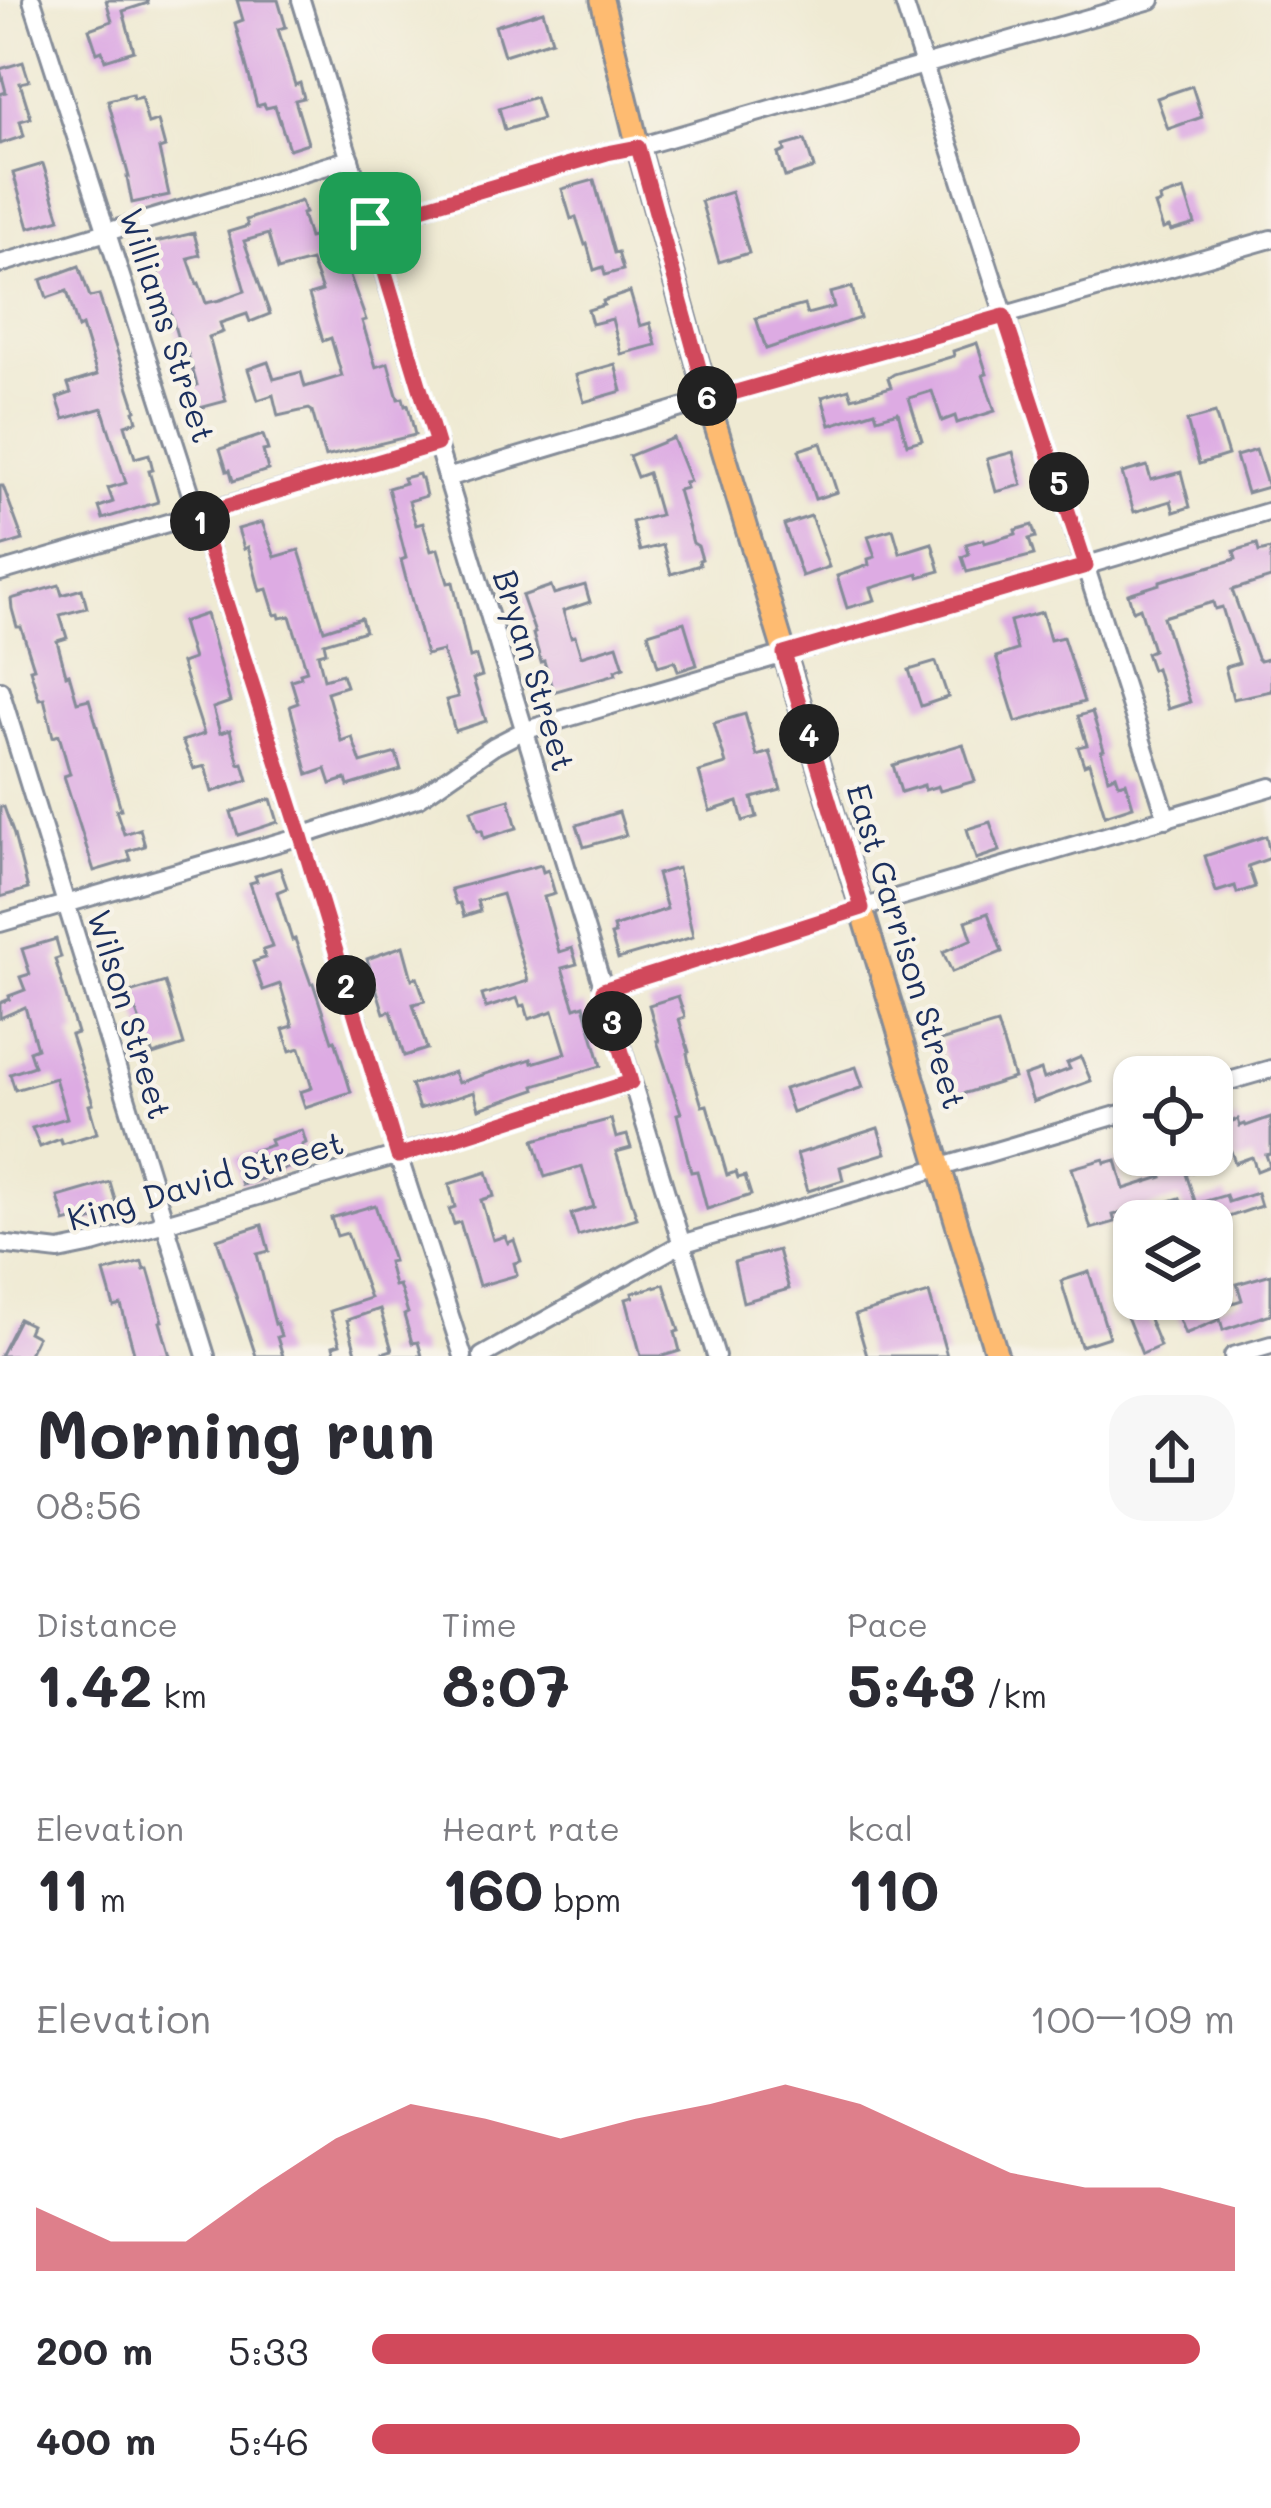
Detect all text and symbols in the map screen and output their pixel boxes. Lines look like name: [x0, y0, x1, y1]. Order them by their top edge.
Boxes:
pin: [319, 172, 421, 274]
icon: arrive: [337, 190, 403, 256]
street label: Williams Street: [111, 202, 227, 448]
pin: 6: [677, 366, 737, 426]
text: 6: [697, 374, 717, 417]
pin: 5: [1029, 452, 1089, 512]
text: 5: [1049, 460, 1069, 503]
pin: 1: [170, 491, 230, 551]
text: 1: [193, 499, 207, 542]
street label: Bryan Street: [484, 564, 587, 776]
pin: 4: [779, 704, 839, 764]
text: 4: [799, 712, 819, 755]
street label: East Garrison Street: [838, 778, 978, 1114]
street label: Wilson Street: [79, 904, 183, 1124]
pin: 2: [316, 955, 376, 1015]
text: 2: [337, 963, 355, 1006]
pin: 3: [582, 991, 642, 1051]
text: 3: [602, 999, 622, 1042]
map controls: [1113, 1056, 1233, 1320]
button: locate: [1113, 1056, 1233, 1176]
street label: King David Street: [62, 1119, 348, 1239]
button: layers: [1113, 1200, 1233, 1320]
text: Morning run: [36, 1390, 435, 1476]
button: share: [1109, 1395, 1235, 1521]
text: 08:56: [36, 1478, 142, 1529]
text: Distance: [36, 1602, 178, 1645]
text: Time: [442, 1602, 517, 1645]
text: Pace: [847, 1602, 928, 1645]
text: 1.42: [36, 1645, 153, 1723]
text: 8:07: [442, 1645, 570, 1723]
text: 5:43: [847, 1645, 975, 1723]
text: km: [153, 1673, 207, 1716]
text: /km: [975, 1673, 1047, 1716]
text: Elevation: [36, 1806, 184, 1849]
text: Heart rate: [442, 1806, 620, 1849]
text: kcal: [847, 1806, 913, 1849]
text: 11: [36, 1849, 89, 1927]
text: 160: [442, 1849, 543, 1927]
text: 110: [847, 1849, 939, 1927]
text: m: [89, 1877, 126, 1920]
text: bpm: [543, 1877, 621, 1920]
text: Elevation: [36, 1992, 211, 2043]
text: 100–109 m: [1029, 1992, 1235, 2043]
text: 200 m: [36, 2324, 153, 2375]
text: 5:33: [228, 2324, 309, 2375]
text: 400 m: [36, 2414, 156, 2465]
text: 5:46: [228, 2414, 309, 2465]

